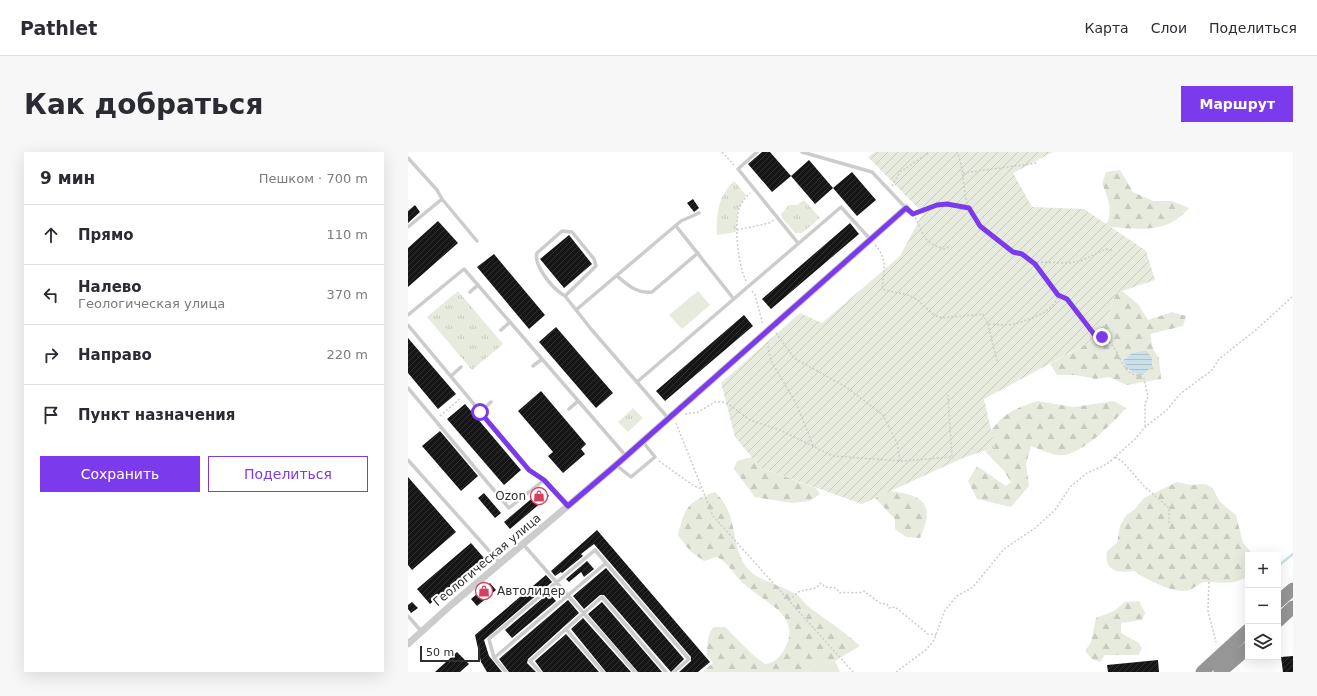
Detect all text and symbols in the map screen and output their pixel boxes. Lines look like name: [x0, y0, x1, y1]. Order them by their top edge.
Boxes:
text: Pathlet: [20, 17, 97, 39]
text: Карта: [1085, 20, 1129, 36]
text: Слои: [1151, 20, 1187, 36]
text: Поделиться: [1209, 20, 1297, 36]
button: Маршрут: [1181, 86, 1293, 122]
text: Как добраться: [24, 88, 263, 121]
text: 9 мин: [40, 168, 95, 188]
text: Пешком · 700 m: [259, 171, 368, 186]
icon: ahead: [40, 224, 62, 246]
text: Прямо: [78, 226, 134, 244]
text: 110 m: [326, 227, 368, 242]
text: Налево: [78, 278, 142, 296]
icon: left: [40, 284, 62, 306]
text: 370 m: [326, 287, 368, 302]
text: Геологическая улица: [78, 296, 225, 311]
route end: [1093, 328, 1111, 346]
icon: right: [40, 344, 62, 366]
text: Направо: [78, 346, 152, 364]
text: 220 m: [326, 347, 368, 362]
route start: [471, 403, 489, 421]
icon: arrive: [40, 404, 62, 426]
text: Пункт назначения: [78, 406, 235, 424]
button: Сохранить: [40, 456, 200, 492]
button: Поделиться: [208, 456, 368, 492]
shop icon: Ozon: [529, 486, 549, 506]
place label: Ozon: [495, 489, 526, 503]
street label: Геологическая улица: [430, 511, 544, 609]
map controls: [1245, 552, 1281, 660]
button: +: [1245, 552, 1281, 588]
shop icon: Автолидер: [474, 581, 494, 601]
place label: Автолидер: [497, 584, 565, 598]
button: −: [1245, 588, 1281, 624]
button: layers: [1245, 624, 1281, 660]
scale bar: [420, 644, 480, 663]
text: 50 m: [426, 646, 454, 659]

